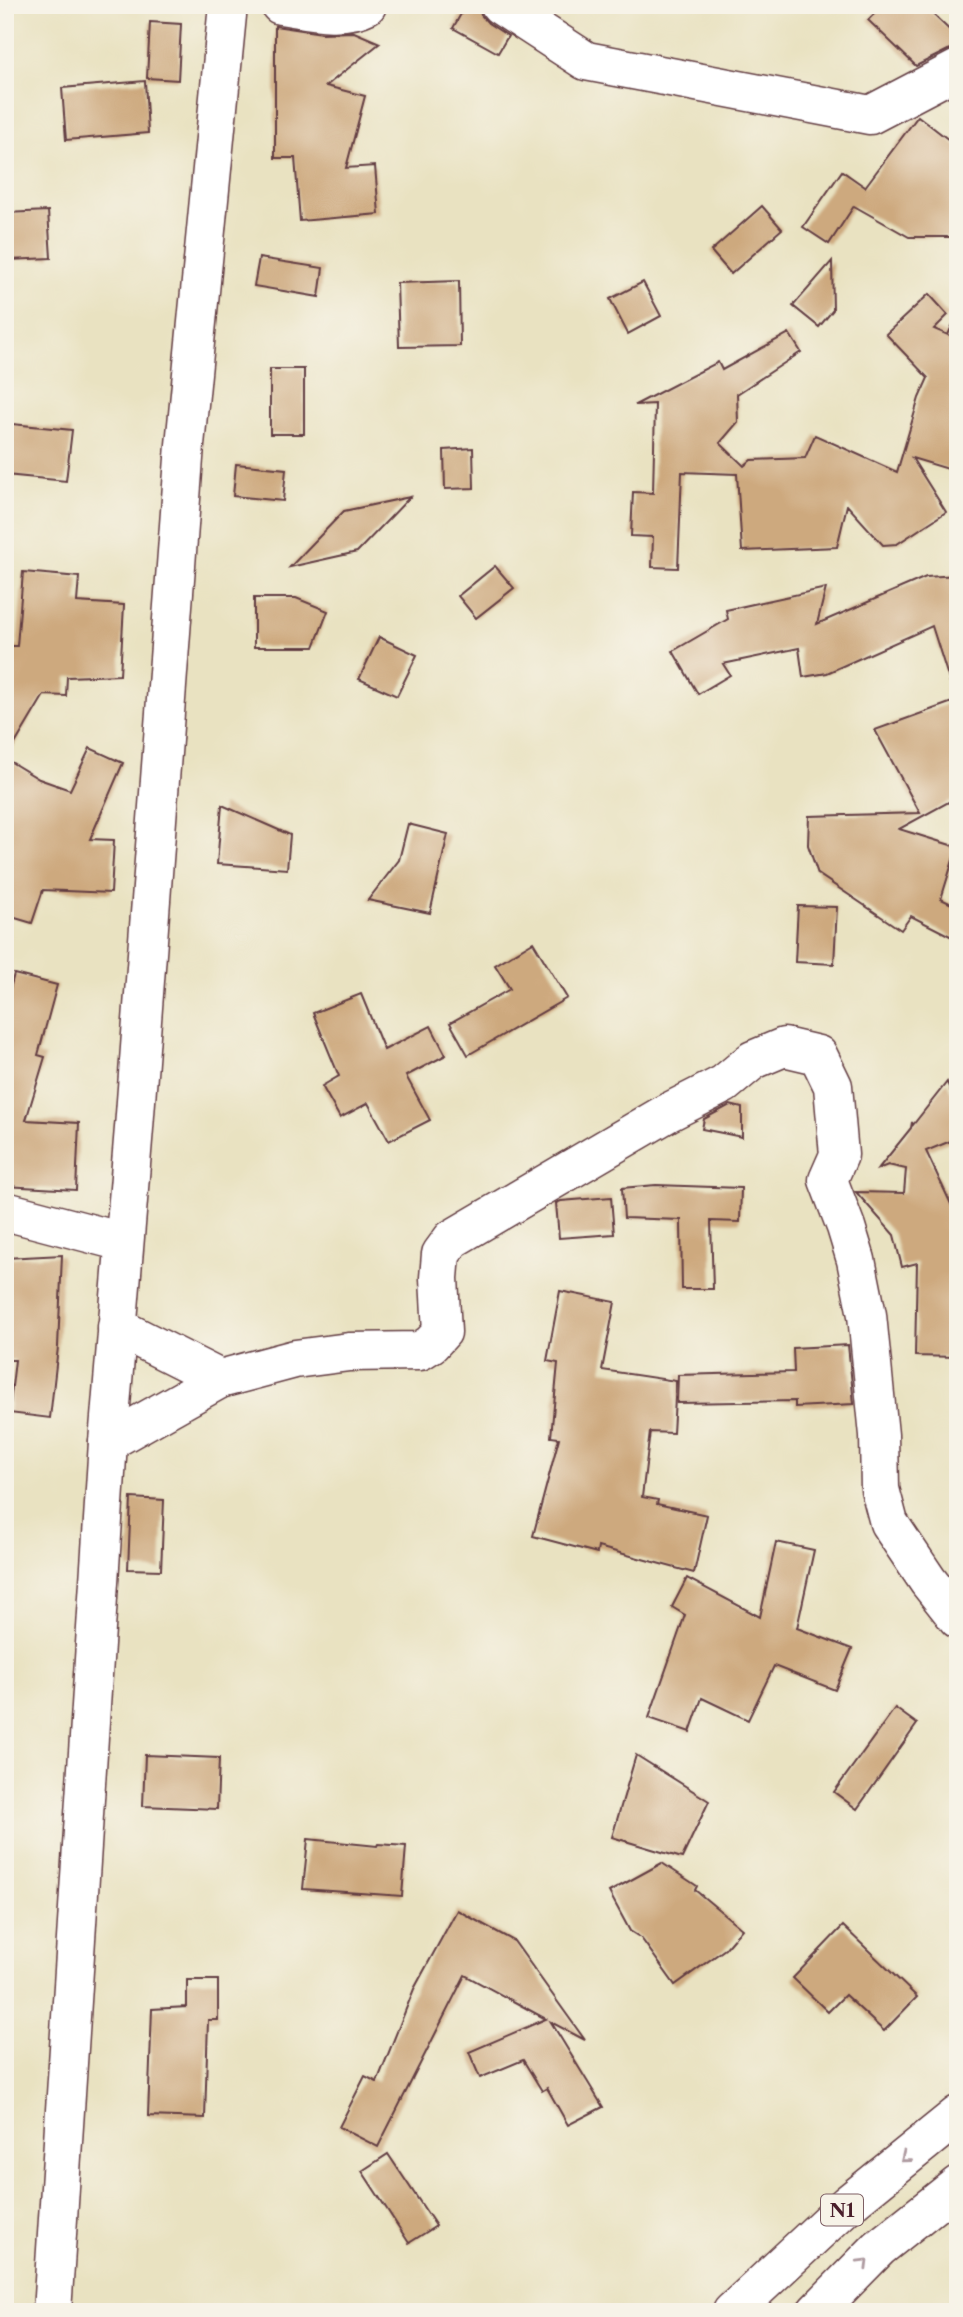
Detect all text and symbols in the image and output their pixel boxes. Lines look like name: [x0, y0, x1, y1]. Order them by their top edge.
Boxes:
one-way arrow: [900, 2150, 913, 2162]
road number: N1: [821, 2194, 863, 2226]
one-way arrow: [856, 2259, 869, 2272]

